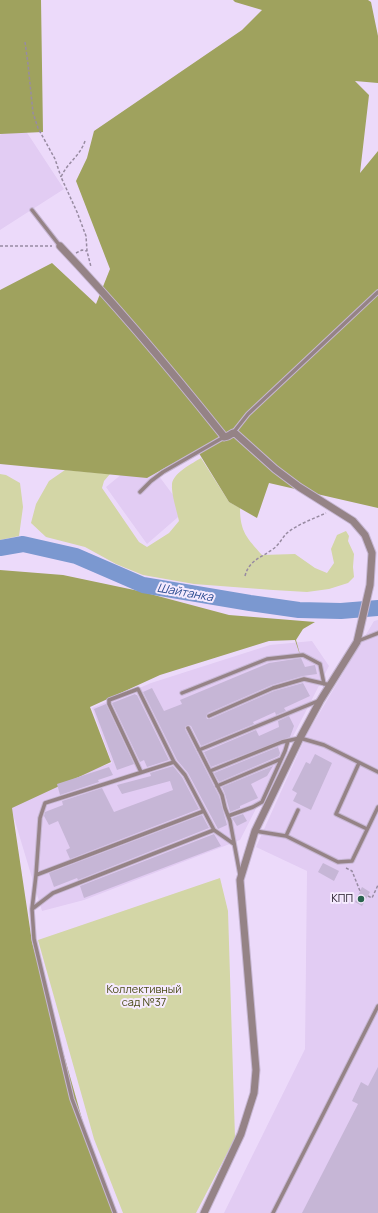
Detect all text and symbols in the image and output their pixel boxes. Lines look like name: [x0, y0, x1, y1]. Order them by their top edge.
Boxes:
water label: Шайтанка: [156, 581, 214, 605]
place label: КПП: [331, 892, 353, 906]
marker: КПП: [356, 894, 366, 904]
park label: Коллективный сад №37: [107, 983, 181, 1009]

